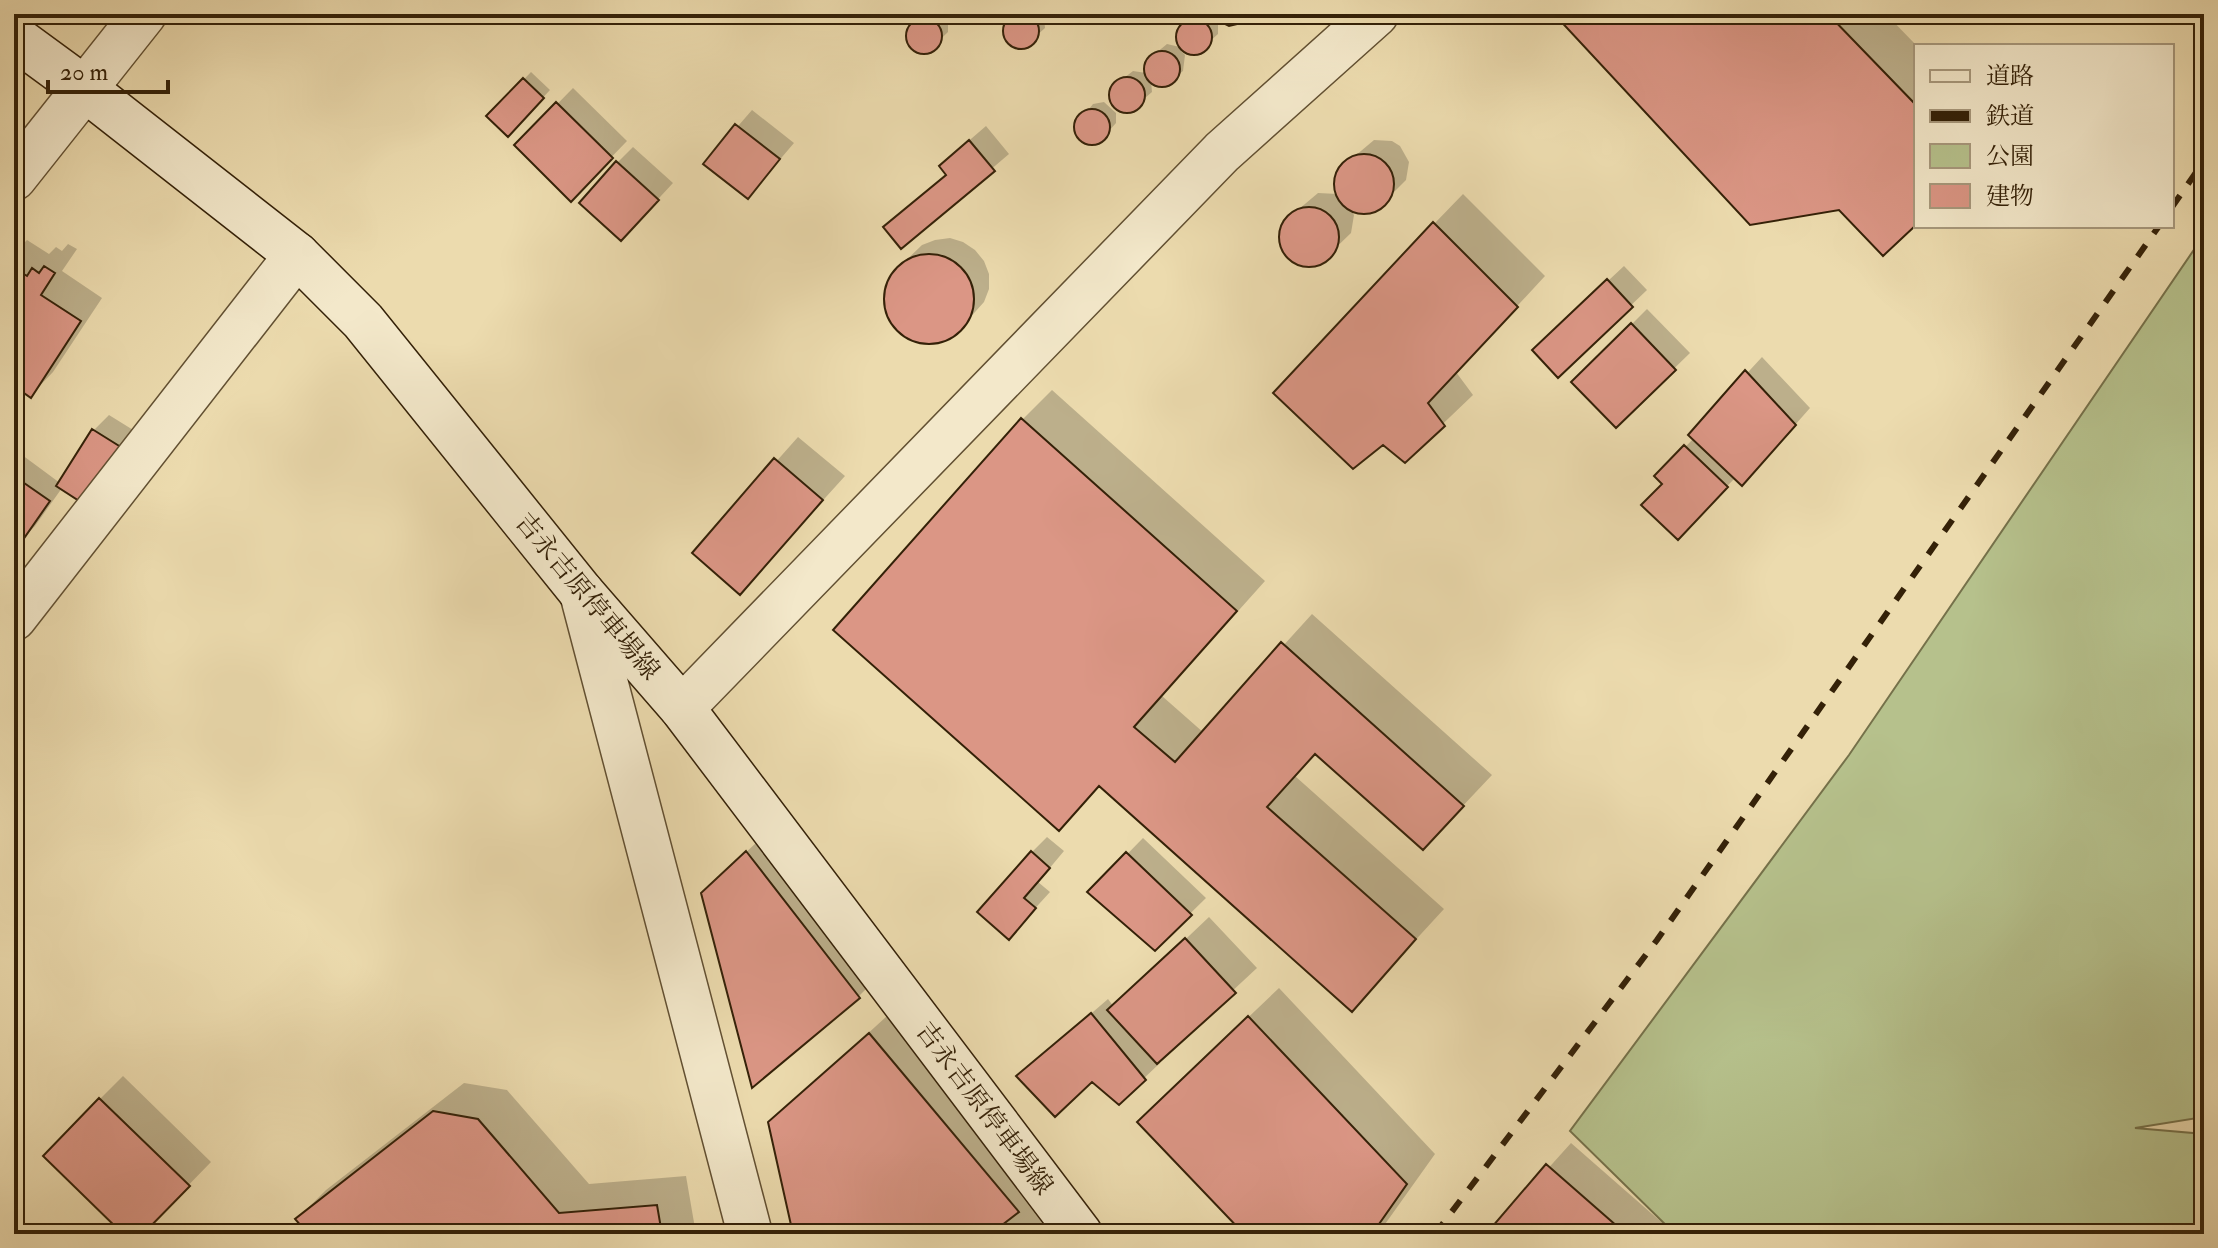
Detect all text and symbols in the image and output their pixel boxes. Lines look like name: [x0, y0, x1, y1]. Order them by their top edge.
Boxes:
scale bar: [48, 44, 168, 94]
legend: [1914, 44, 2174, 228]
text: 20 m: [60, 57, 109, 88]
text: 道路: [1986, 61, 2034, 92]
text: 鉄道: [1986, 101, 2034, 132]
text: 公園: [1986, 141, 2034, 172]
text: 建物: [1986, 181, 2034, 212]
street label: 吉永吉原停車場線: [508, 507, 666, 687]
street label: 吉永吉原停車場線: [909, 1016, 1060, 1201]

